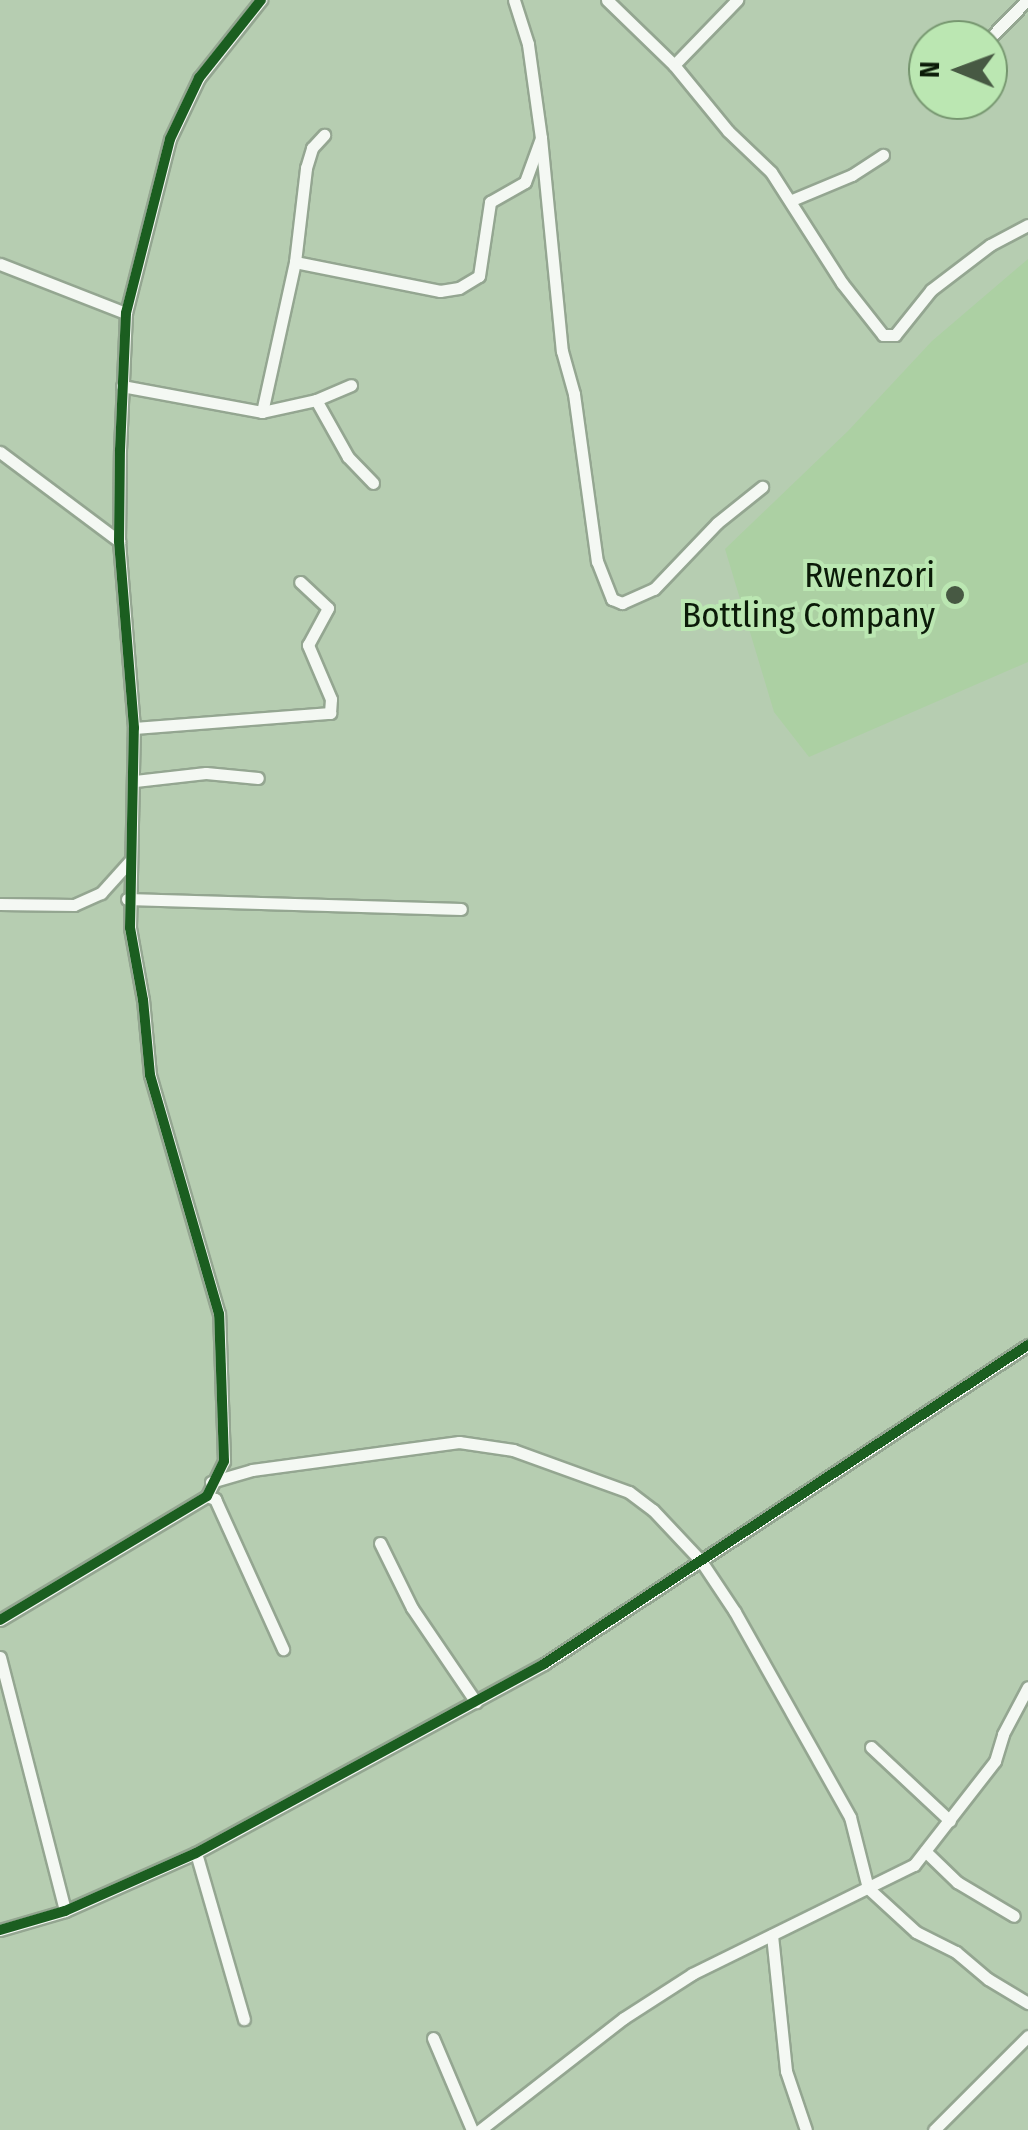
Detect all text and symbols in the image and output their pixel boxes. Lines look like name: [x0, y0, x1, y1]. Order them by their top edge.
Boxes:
north arrow: [908, 20, 1008, 120]
text: N: [913, 61, 946, 78]
place label: Rwenzori Bottling Company: [682, 554, 935, 636]
marker: Rwenzori Bottling Company: [944, 584, 966, 606]

